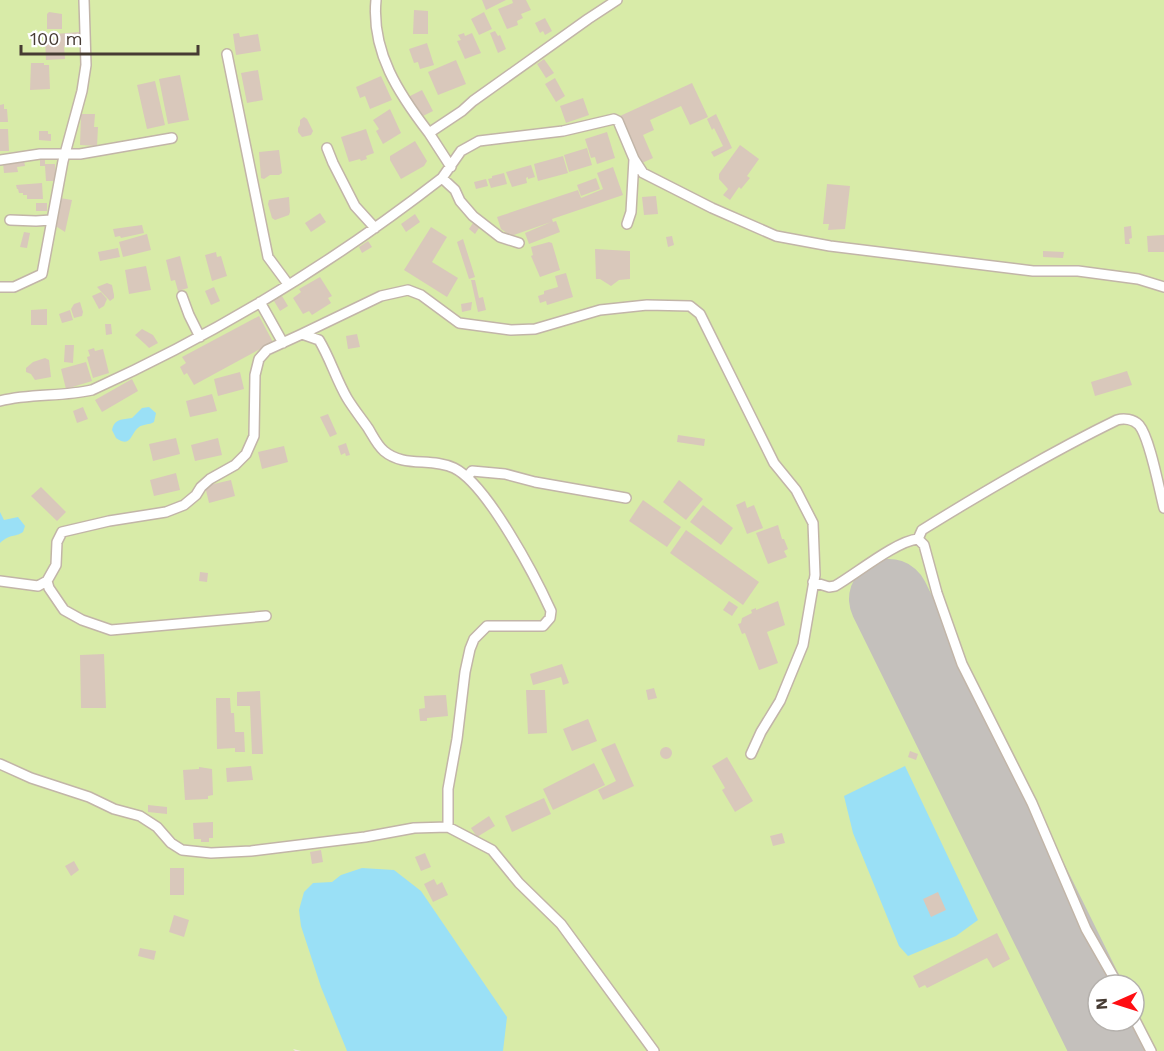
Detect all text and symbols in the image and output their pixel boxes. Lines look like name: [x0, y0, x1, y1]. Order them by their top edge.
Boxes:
scale bar: [21, 18, 198, 56]
text: 100 m: [30, 28, 83, 49]
north arrow: [1086, 973, 1146, 1033]
text: N: [1092, 997, 1111, 1010]

